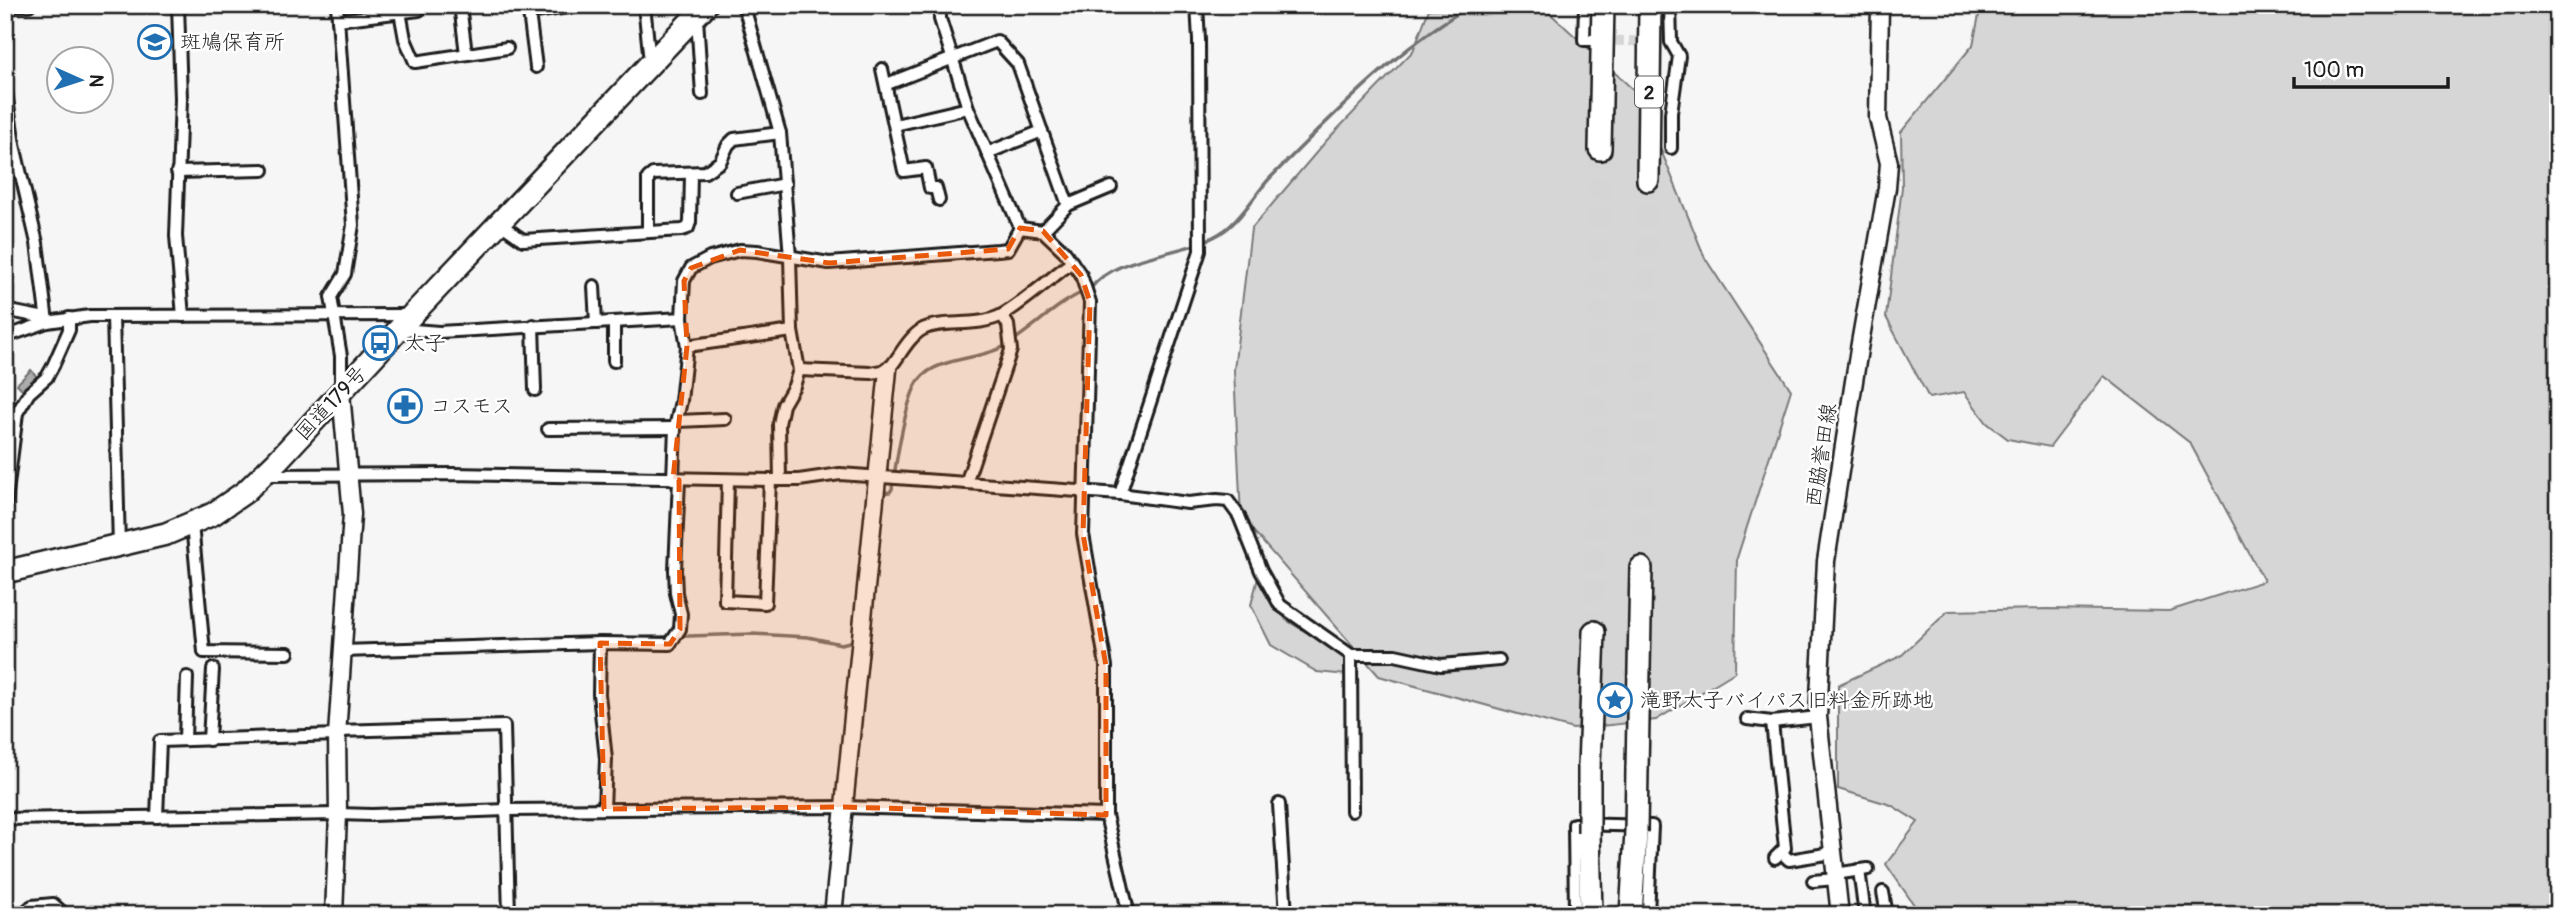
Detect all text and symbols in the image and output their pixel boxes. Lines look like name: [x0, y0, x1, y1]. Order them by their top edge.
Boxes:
school or university icon: 斑鳩保育所: [136, 23, 174, 61]
place label: 斑鳩保育所: [180, 29, 285, 56]
north arrow: [46, 46, 116, 116]
scale bar: [2294, 46, 2448, 90]
text: 100 m: [2304, 57, 2364, 84]
text: N: [84, 74, 108, 88]
road number: 2: [1635, 76, 1663, 108]
bus stop icon: 太子: [361, 324, 399, 362]
place label: 太子: [404, 330, 446, 357]
street label: 国道179号: [290, 360, 373, 447]
pharmacy icon: コスモス: [386, 387, 424, 425]
place label: コスモス: [430, 393, 513, 420]
street label: 西脇誉田線: [1800, 401, 1843, 509]
place icon: 滝野太子バイパス旧料金所跡地: [1596, 681, 1634, 719]
place label: 滝野太子バイパス旧料金所跡地: [1640, 687, 1934, 714]

